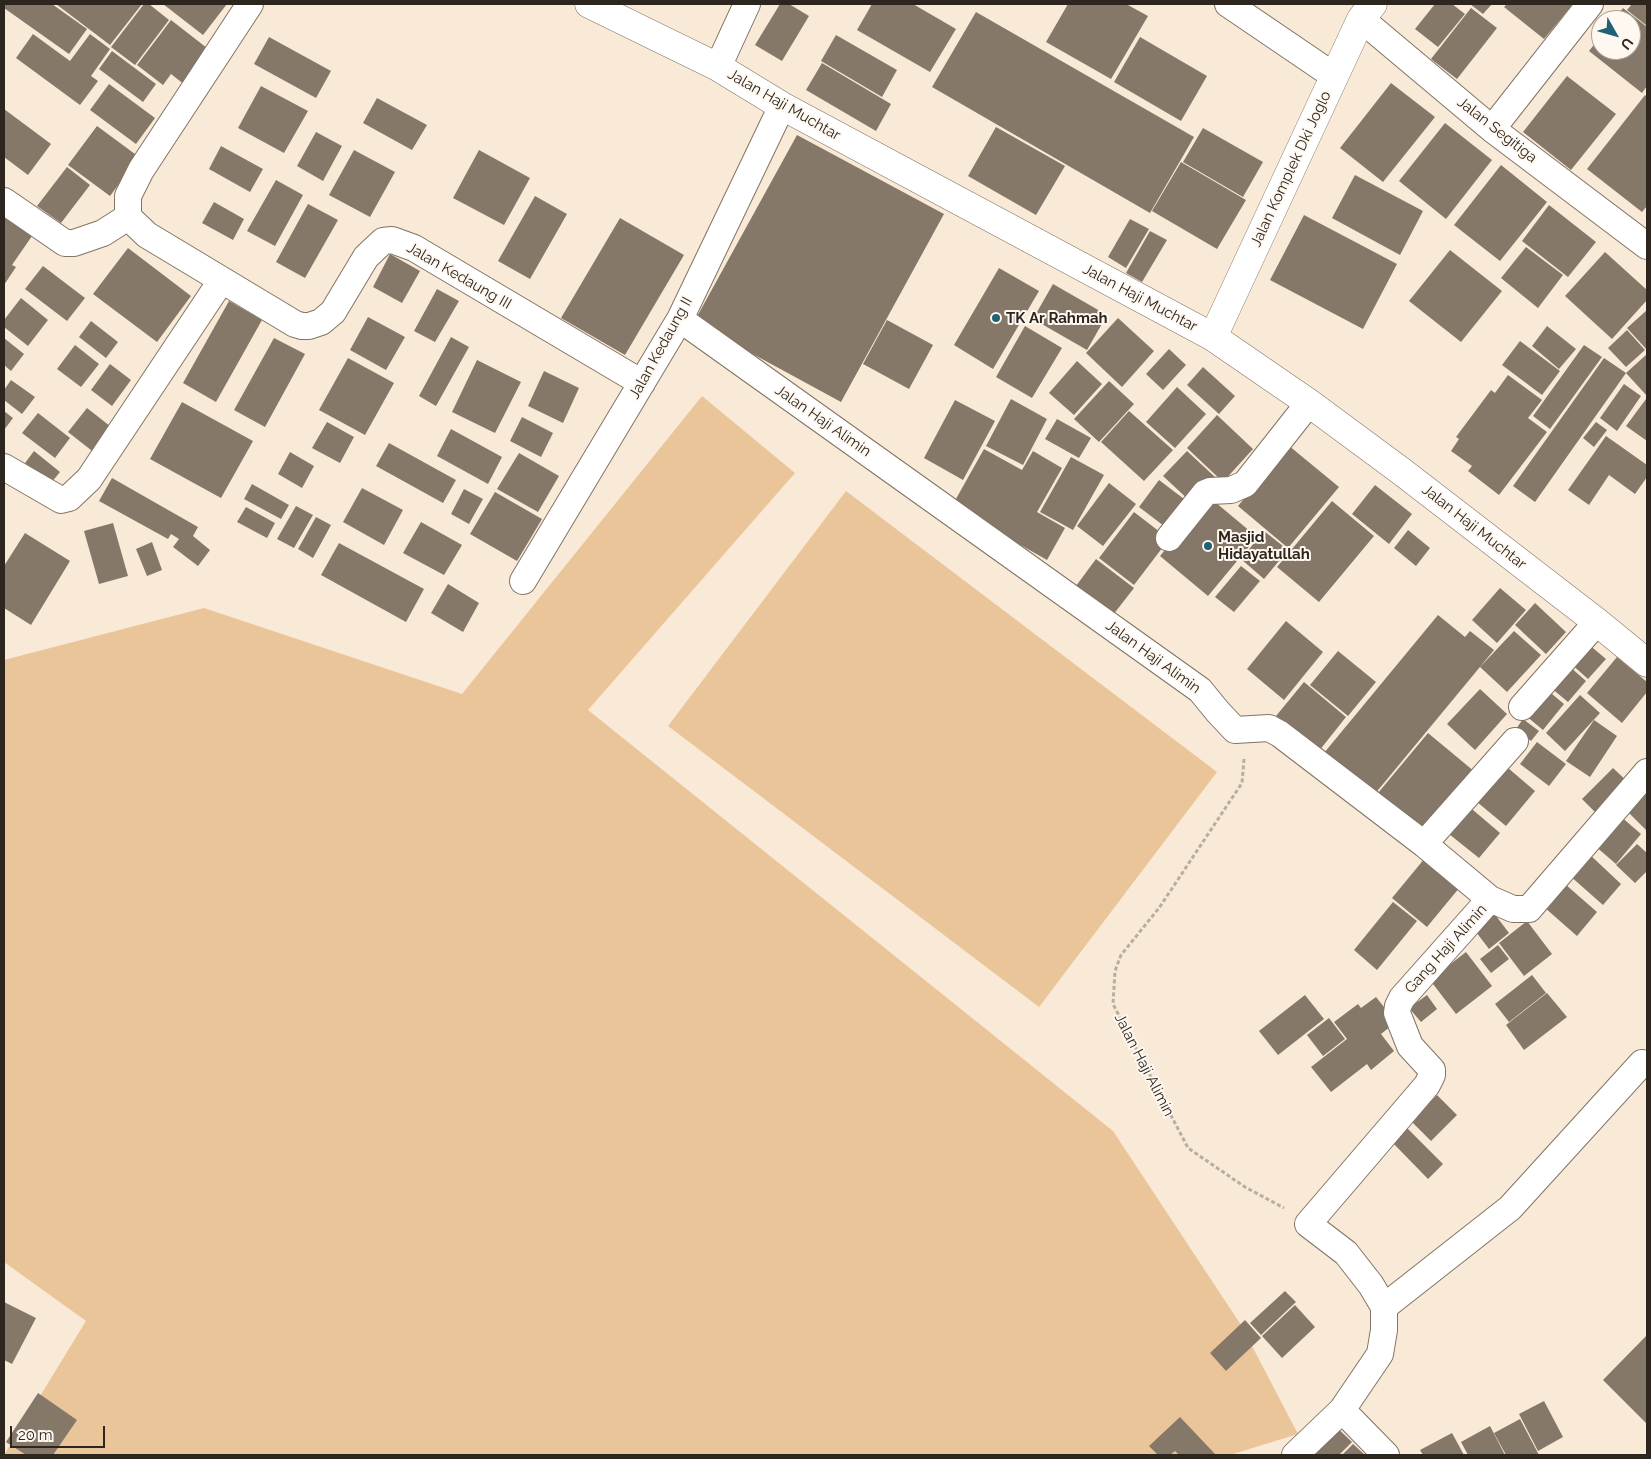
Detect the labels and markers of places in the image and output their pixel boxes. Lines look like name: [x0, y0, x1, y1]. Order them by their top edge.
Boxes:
place label: TK Ar Rahmah: [1006, 309, 1108, 327]
marker: TK Ar Rahmah: [990, 312, 1002, 324]
place label: Masjid Hidayatullah: [1218, 528, 1310, 563]
marker: Masjid Hidayatullah: [1202, 540, 1214, 552]

